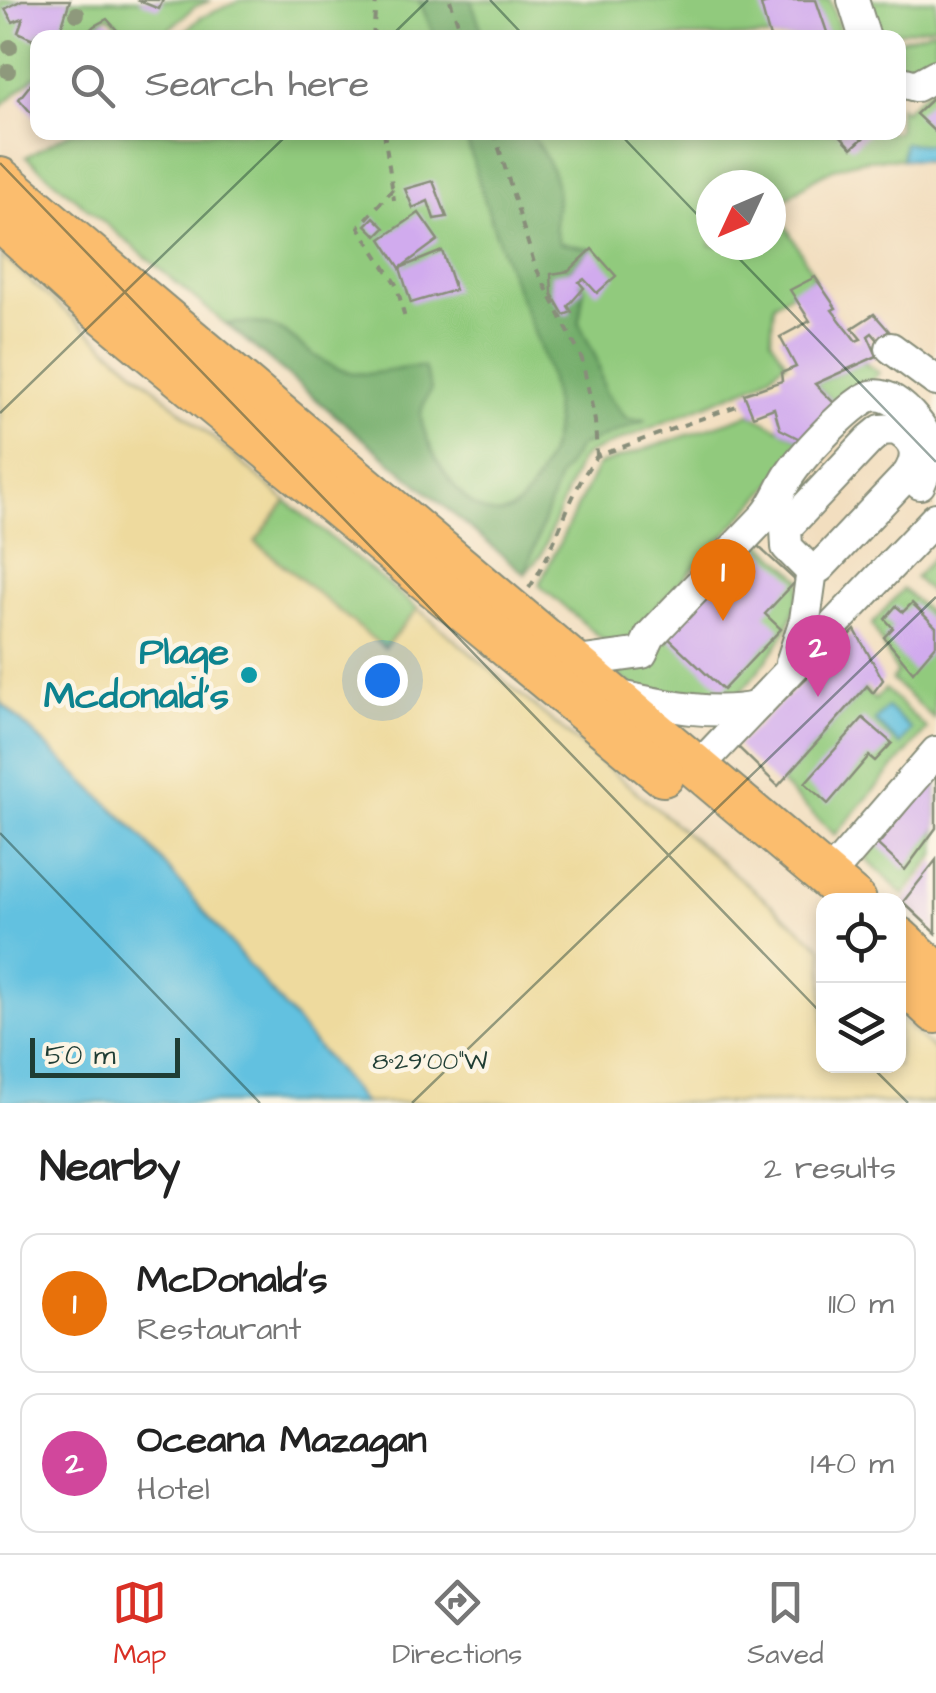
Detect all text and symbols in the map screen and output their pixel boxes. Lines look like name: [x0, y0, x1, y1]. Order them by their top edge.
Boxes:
search box: [30, 30, 906, 140]
icon: search: [65, 58, 120, 113]
text: Search here: [145, 59, 369, 111]
north arrow: [696, 170, 786, 260]
pin: 1: [690, 538, 756, 621]
pin: 2: [786, 614, 850, 697]
place label: Plage Mcdonald's: [44, 627, 229, 723]
your location: [357, 655, 408, 706]
marker: Plage Mcdonald's: [238, 664, 260, 686]
map controls: [816, 893, 906, 1073]
button: locate: [816, 893, 906, 983]
button: layers: [816, 983, 906, 1073]
scale bar: [30, 1033, 180, 1078]
text: 50 m: [45, 1036, 116, 1075]
text: 8°29'00"W: [372, 1044, 488, 1079]
text: Nearby: [40, 1139, 180, 1197]
text: 2 results: [764, 1146, 896, 1191]
text: McDonald's: [137, 1255, 328, 1307]
text: 1: [72, 1281, 77, 1326]
text: 110 m: [828, 1281, 894, 1326]
text: Restaurant: [137, 1307, 302, 1352]
text: Oceana Mazagan: [137, 1415, 427, 1467]
text: 2: [65, 1441, 84, 1486]
text: 140 m: [810, 1441, 894, 1486]
text: Hotel: [137, 1467, 210, 1512]
tab: Map: [112, 1575, 167, 1674]
tab: Directions: [392, 1575, 522, 1674]
tab: Saved: [747, 1575, 824, 1674]

